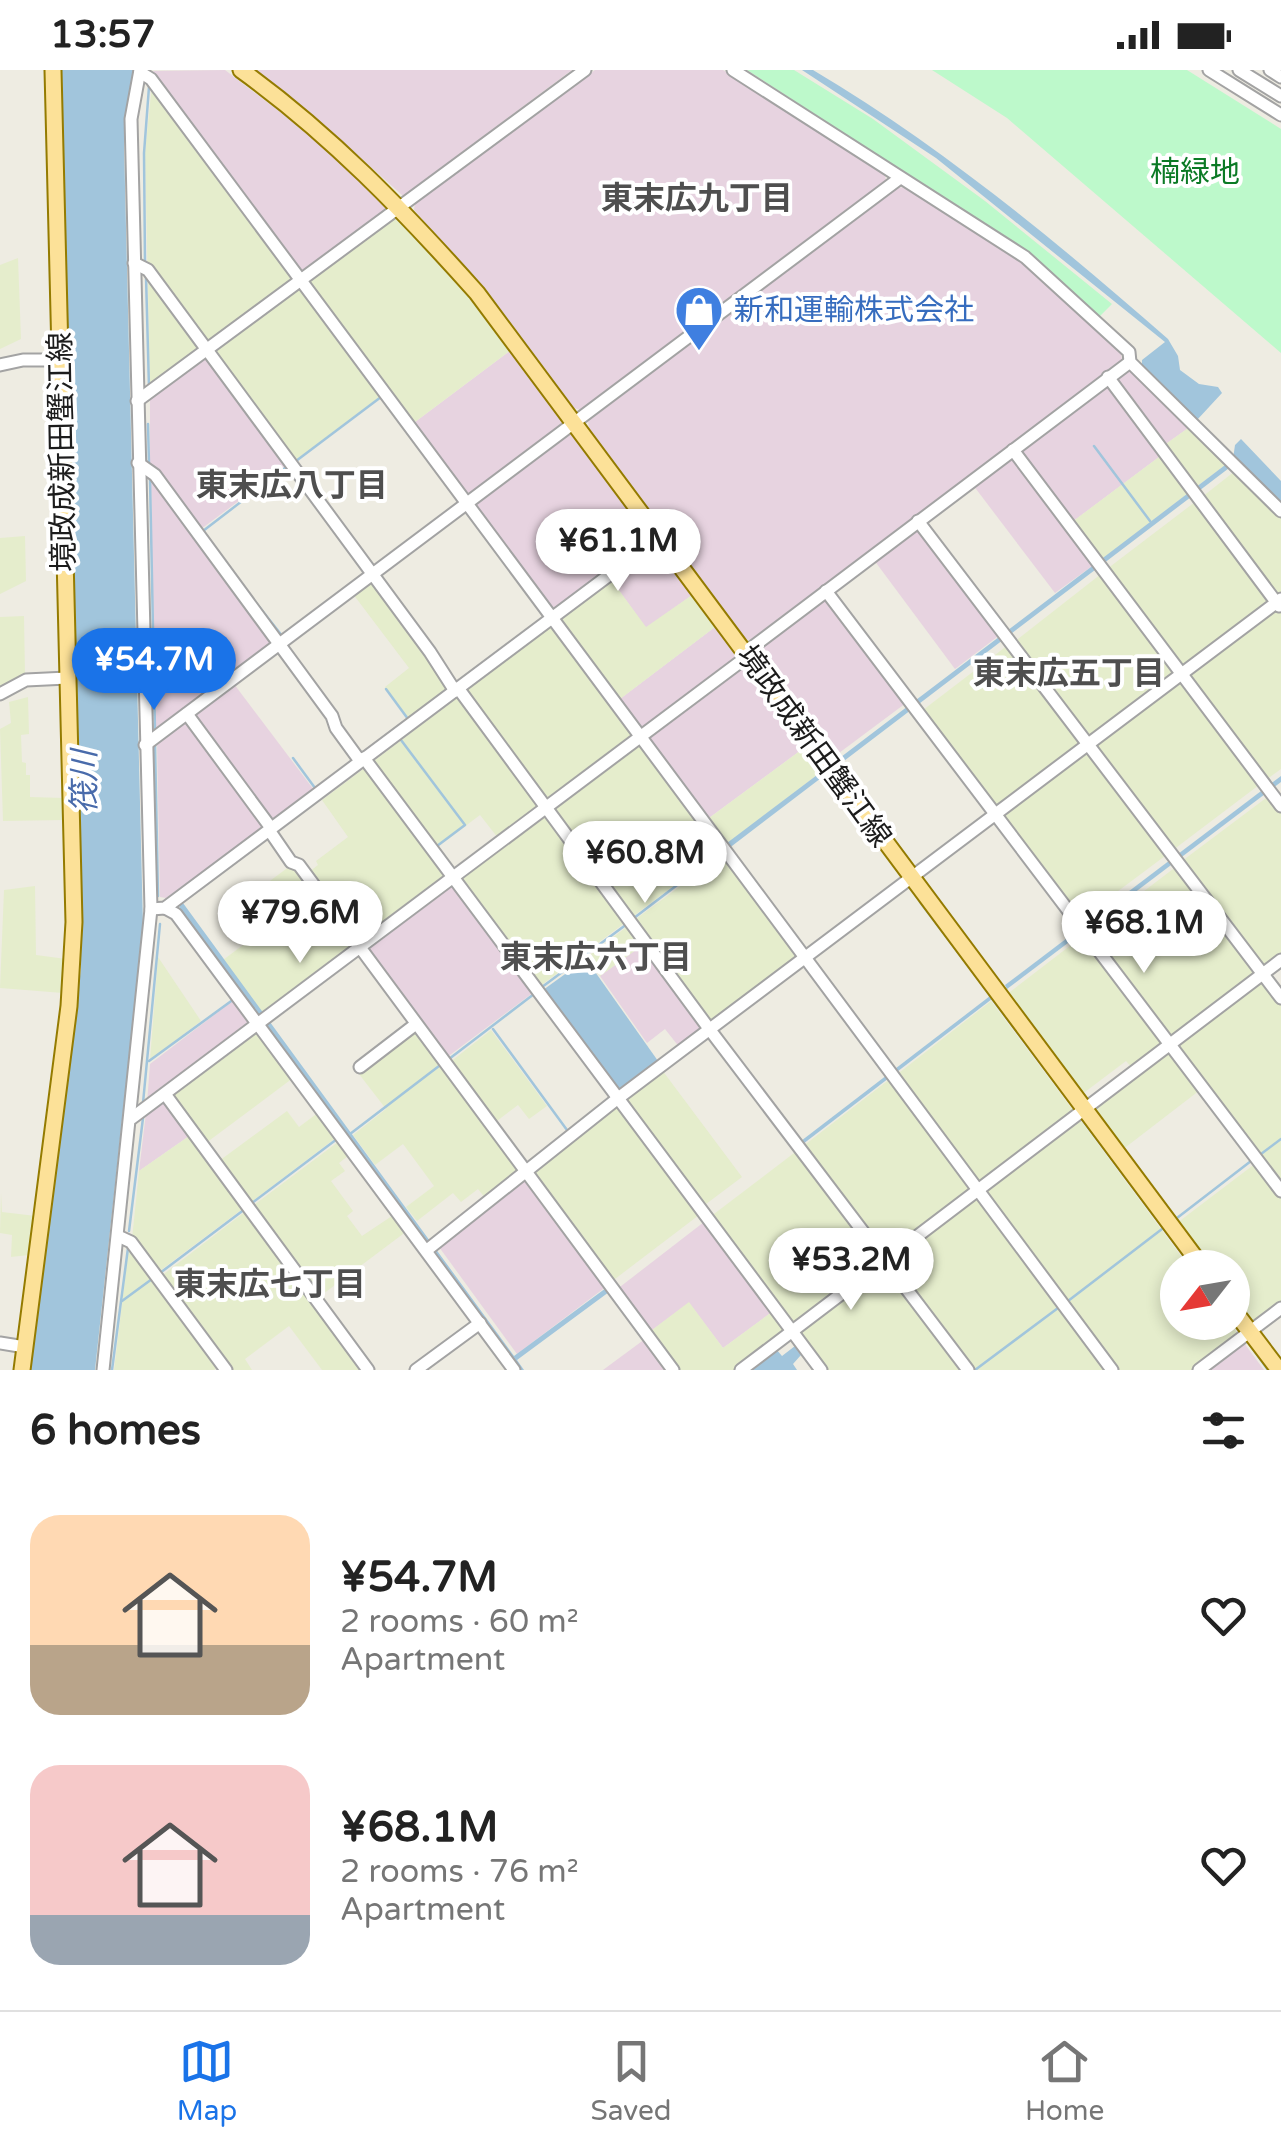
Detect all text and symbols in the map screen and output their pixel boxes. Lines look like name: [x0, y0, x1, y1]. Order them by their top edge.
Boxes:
text: 13:57: [50, 12, 155, 58]
park label: 楠緑地: [1150, 154, 1240, 191]
district label: 東末広九丁目: [601, 180, 793, 218]
shop icon: 新和運輸株式会社: [673, 284, 725, 352]
place label: 新和運輸株式会社: [734, 292, 974, 329]
street label: 境政成新田蟹江線: [42, 332, 83, 572]
district label: 東末広八丁目: [196, 467, 388, 505]
pin: ¥61.1M: [537, 509, 699, 594]
text: ¥61.1M: [558, 522, 678, 560]
pin: ¥54.7M: [73, 628, 235, 713]
street label: 境政成新田蟹江線: [728, 638, 899, 854]
text: ¥54.7M: [94, 641, 214, 679]
district label: 東末広五丁目: [973, 655, 1165, 693]
water label: 筏川: [66, 747, 104, 814]
pin: ¥60.8M: [564, 821, 726, 906]
text: ¥60.8M: [585, 834, 705, 872]
pin: ¥79.6M: [219, 881, 381, 966]
pin: ¥68.1M: [1063, 891, 1225, 976]
text: ¥79.6M: [240, 894, 360, 932]
text: ¥68.1M: [1084, 904, 1204, 942]
district label: 東末広六丁目: [500, 939, 692, 977]
pin: ¥53.2M: [770, 1228, 932, 1313]
text: ¥53.2M: [791, 1241, 911, 1279]
north arrow: [1160, 1250, 1250, 1340]
map controls: [1160, 1250, 1250, 1340]
district label: 東末広七丁目: [174, 1266, 366, 1304]
icon: filters: [1196, 1403, 1251, 1458]
text: 6 homes: [30, 1405, 201, 1456]
text: ¥54.7M: [340, 1552, 498, 1603]
icon: home: [110, 1555, 230, 1675]
icon: heart: [1196, 1588, 1251, 1643]
text: 2 rooms · 60 m²: [340, 1603, 579, 1641]
text: Apartment: [340, 1641, 505, 1679]
text: ¥68.1M: [340, 1802, 498, 1853]
icon: home: [110, 1805, 230, 1925]
icon: heart: [1196, 1838, 1251, 1893]
text: 2 rooms · 76 m²: [340, 1853, 579, 1891]
text: Apartment: [340, 1891, 505, 1929]
tab: Map: [177, 2034, 237, 2128]
tab: Saved: [591, 2034, 672, 2128]
tab: Home: [1025, 2034, 1104, 2128]

